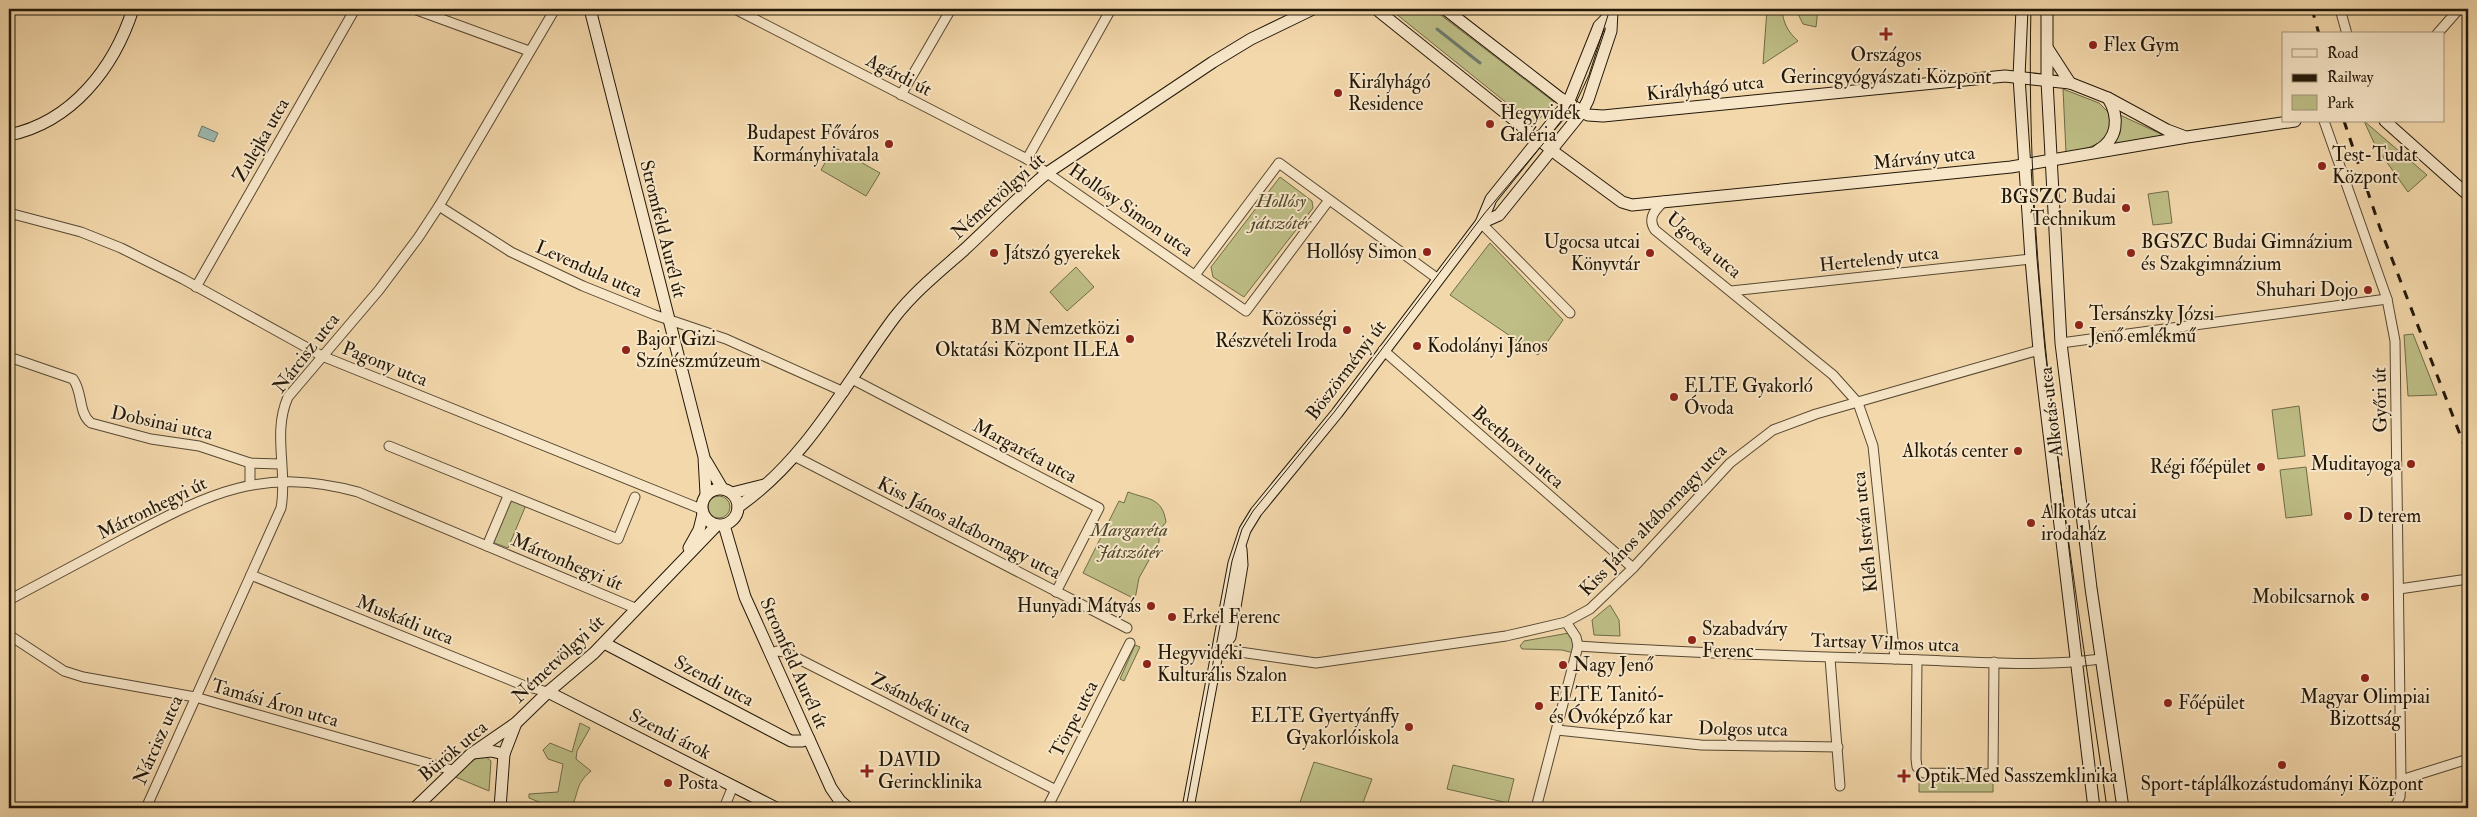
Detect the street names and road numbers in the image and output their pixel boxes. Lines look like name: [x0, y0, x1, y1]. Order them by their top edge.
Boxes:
street label: Agárdi út: [861, 48, 936, 102]
street label: Királyhágó utca: [1645, 70, 1765, 106]
street label: Zulejka utca: [227, 93, 295, 186]
street label: Márvány utca: [1872, 141, 1976, 175]
street label: Németvölgyi út: [946, 148, 1050, 244]
street label: Stromfeld Aurél út: [634, 158, 692, 300]
street label: Hollósy Simon utca: [1064, 158, 1198, 262]
street label: Ugocsa utca: [1661, 207, 1747, 284]
street label: Levendula utca: [532, 235, 646, 303]
street label: Hertelendy utca: [1818, 241, 1940, 277]
street label: Nárcisz utca: [267, 308, 345, 398]
street label: Böszörményi út: [1301, 315, 1391, 425]
street label: Pagony utca: [339, 336, 432, 392]
street label: Alkotás utca: [2034, 365, 2069, 459]
street label: Győri út: [2367, 367, 2393, 433]
street label: Dobsinai utca: [109, 400, 215, 446]
street label: Beethoven utca: [1467, 400, 1569, 494]
street label: Margaréta utca: [969, 414, 1081, 489]
street label: Kiss János altábornagy utca: [1574, 439, 1732, 601]
street label: Kléh István utca: [1847, 470, 1883, 594]
street label: Mártonhegyi út: [93, 471, 211, 545]
street label: Kiss János altábornagy utca: [873, 471, 1065, 585]
street label: Mártonhegyi út: [508, 528, 626, 596]
street label: Muskátli utca: [353, 590, 457, 650]
street label: Stromfeld Aurél út: [754, 594, 834, 732]
street label: Németvölgyi út: [507, 610, 609, 708]
street label: Tartsay Vilmos utca: [1810, 628, 1960, 658]
street label: Szendi utca: [670, 650, 758, 712]
street label: Zsámbéki utca: [867, 667, 976, 739]
street label: Tamási Áron utca: [209, 671, 342, 733]
street label: Törpe utca: [1045, 676, 1104, 762]
street label: Nárcisz utca: [128, 691, 188, 788]
street label: Szendi árok: [625, 703, 715, 765]
street label: Bürök utca: [414, 715, 493, 787]
street label: Dolgos utca: [1698, 716, 1788, 742]

